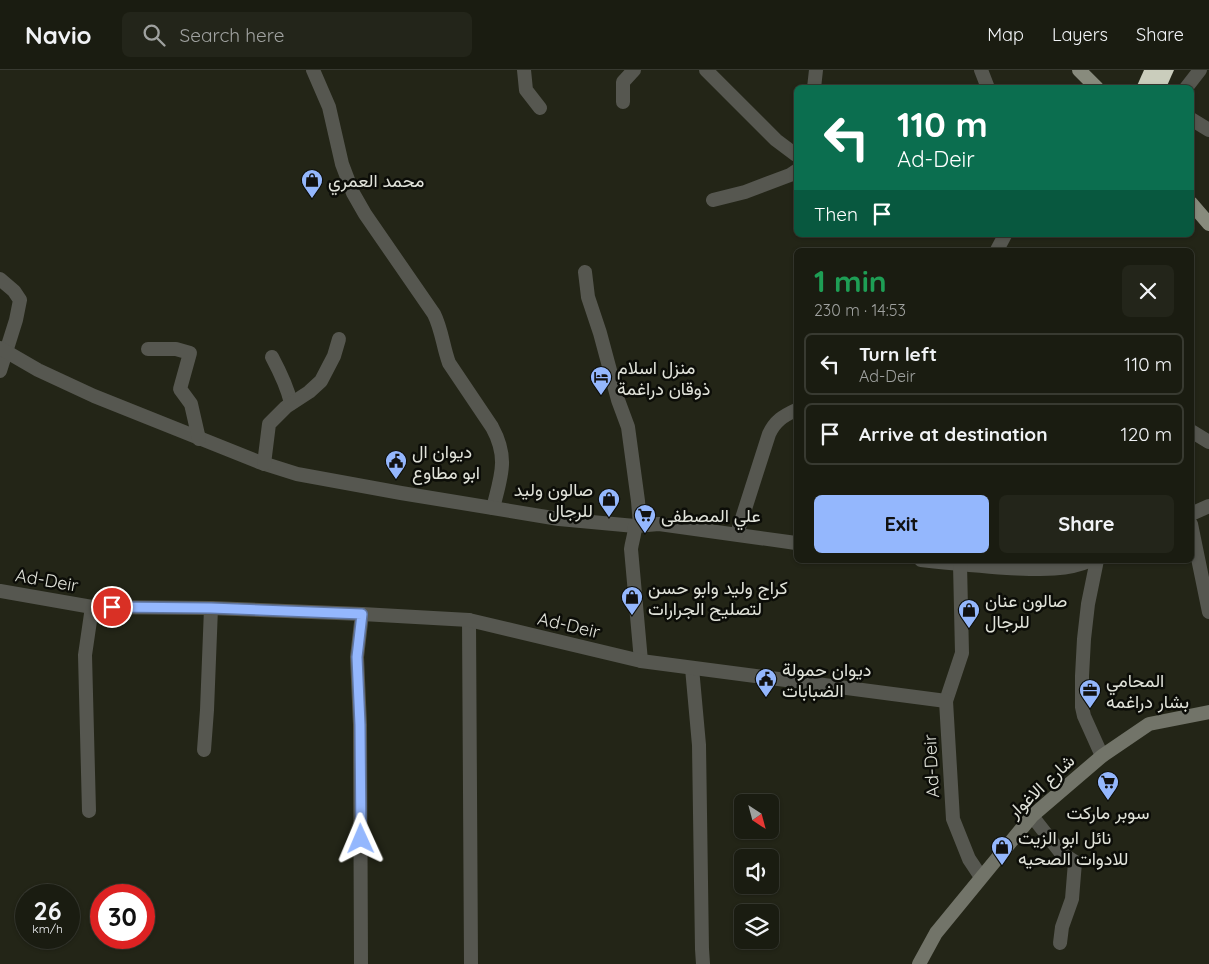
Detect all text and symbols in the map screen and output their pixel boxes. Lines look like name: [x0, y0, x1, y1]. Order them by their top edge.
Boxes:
search box: [122, 12, 472, 57]
text: Navio: [25, 20, 92, 50]
icon: search: [140, 21, 168, 49]
text: Search here: [180, 23, 284, 47]
text: Map: [987, 23, 1024, 46]
text: Layers: [1052, 23, 1108, 46]
text: Share: [1136, 23, 1184, 46]
text: 110 m: [897, 102, 988, 146]
icon: left: [814, 105, 879, 170]
text: Ad-Deir: [897, 145, 975, 173]
shop icon: محمد العمري: [300, 168, 324, 199]
place label: محمد العمري: [328, 169, 424, 196]
icon: arrive: [868, 200, 896, 228]
text: Then: [814, 202, 858, 226]
text: 1 min: [814, 262, 887, 300]
button: close: [1122, 265, 1174, 317]
text: 230 m · 14:53: [814, 300, 906, 320]
text: Turn left: [859, 342, 937, 366]
icon: left: [816, 350, 844, 378]
text: 110 m: [1124, 352, 1172, 376]
place label: منزل اسلام ذوقان دراغمة: [617, 356, 710, 400]
hotel icon: منزل اسلام ذوقان دراغمة: [589, 365, 613, 396]
text: Ad-Deir: [859, 366, 916, 386]
icon: arrive: [816, 420, 844, 448]
text: Arrive at destination: [859, 422, 1048, 446]
text: 120 m: [1121, 422, 1172, 446]
place label: ديوان ال ابو مطاوع: [412, 440, 480, 485]
public building icon: ديوان ال ابو مطاوع: [384, 449, 408, 480]
place label: صالون وليد للرجال: [514, 478, 593, 522]
shop icon: صالون وليد للرجال: [597, 487, 621, 518]
button: Exit: [814, 495, 989, 553]
button: Share: [999, 495, 1174, 553]
supermarket icon: علي المصطفى: [633, 503, 657, 534]
place label: علي المصطفى: [661, 504, 761, 531]
street label: Ad-Deir: [14, 563, 80, 597]
place label: كراج وليد وابو حسن لتصليح الجرارات: [648, 576, 788, 621]
shop icon: كراج وليد وابو حسن لتصليح الجرارات: [620, 585, 644, 616]
pin: [91, 586, 133, 628]
place label: صالون عنان للرجال: [985, 589, 1067, 633]
icon: arrive: [98, 593, 126, 621]
shop icon: صالون عنان للرجال: [957, 598, 981, 629]
street label: Ad-Deir: [535, 607, 603, 643]
place label: ديوان حمولة الضبابات: [782, 658, 871, 702]
public building icon: ديوان حمولة الضبابات: [754, 667, 778, 698]
place label: المحامي بشار دراغمه: [1106, 669, 1189, 713]
office icon: المحامي بشار دراغمه: [1078, 678, 1102, 709]
street label: Ad-Deir: [918, 734, 944, 798]
street label: شارع الاغوار: [1002, 749, 1080, 824]
supermarket icon: سوبر ماركت: [1096, 770, 1120, 801]
north arrow: [734, 794, 779, 839]
map controls: [734, 794, 779, 949]
place label: سوبر ماركت: [1067, 801, 1149, 824]
position arrow: [334, 812, 386, 864]
place label: نائل ابو الزيت للادوات الصحيه: [1018, 826, 1128, 870]
shop icon: نائل ابو الزيت للادوات الصحيه: [990, 835, 1014, 866]
button: sound: [734, 849, 779, 894]
speed limit sign: 30: [90, 884, 155, 949]
text: 26: [33, 895, 62, 926]
button: layers: [734, 904, 779, 949]
text: km/h: [32, 921, 63, 936]

